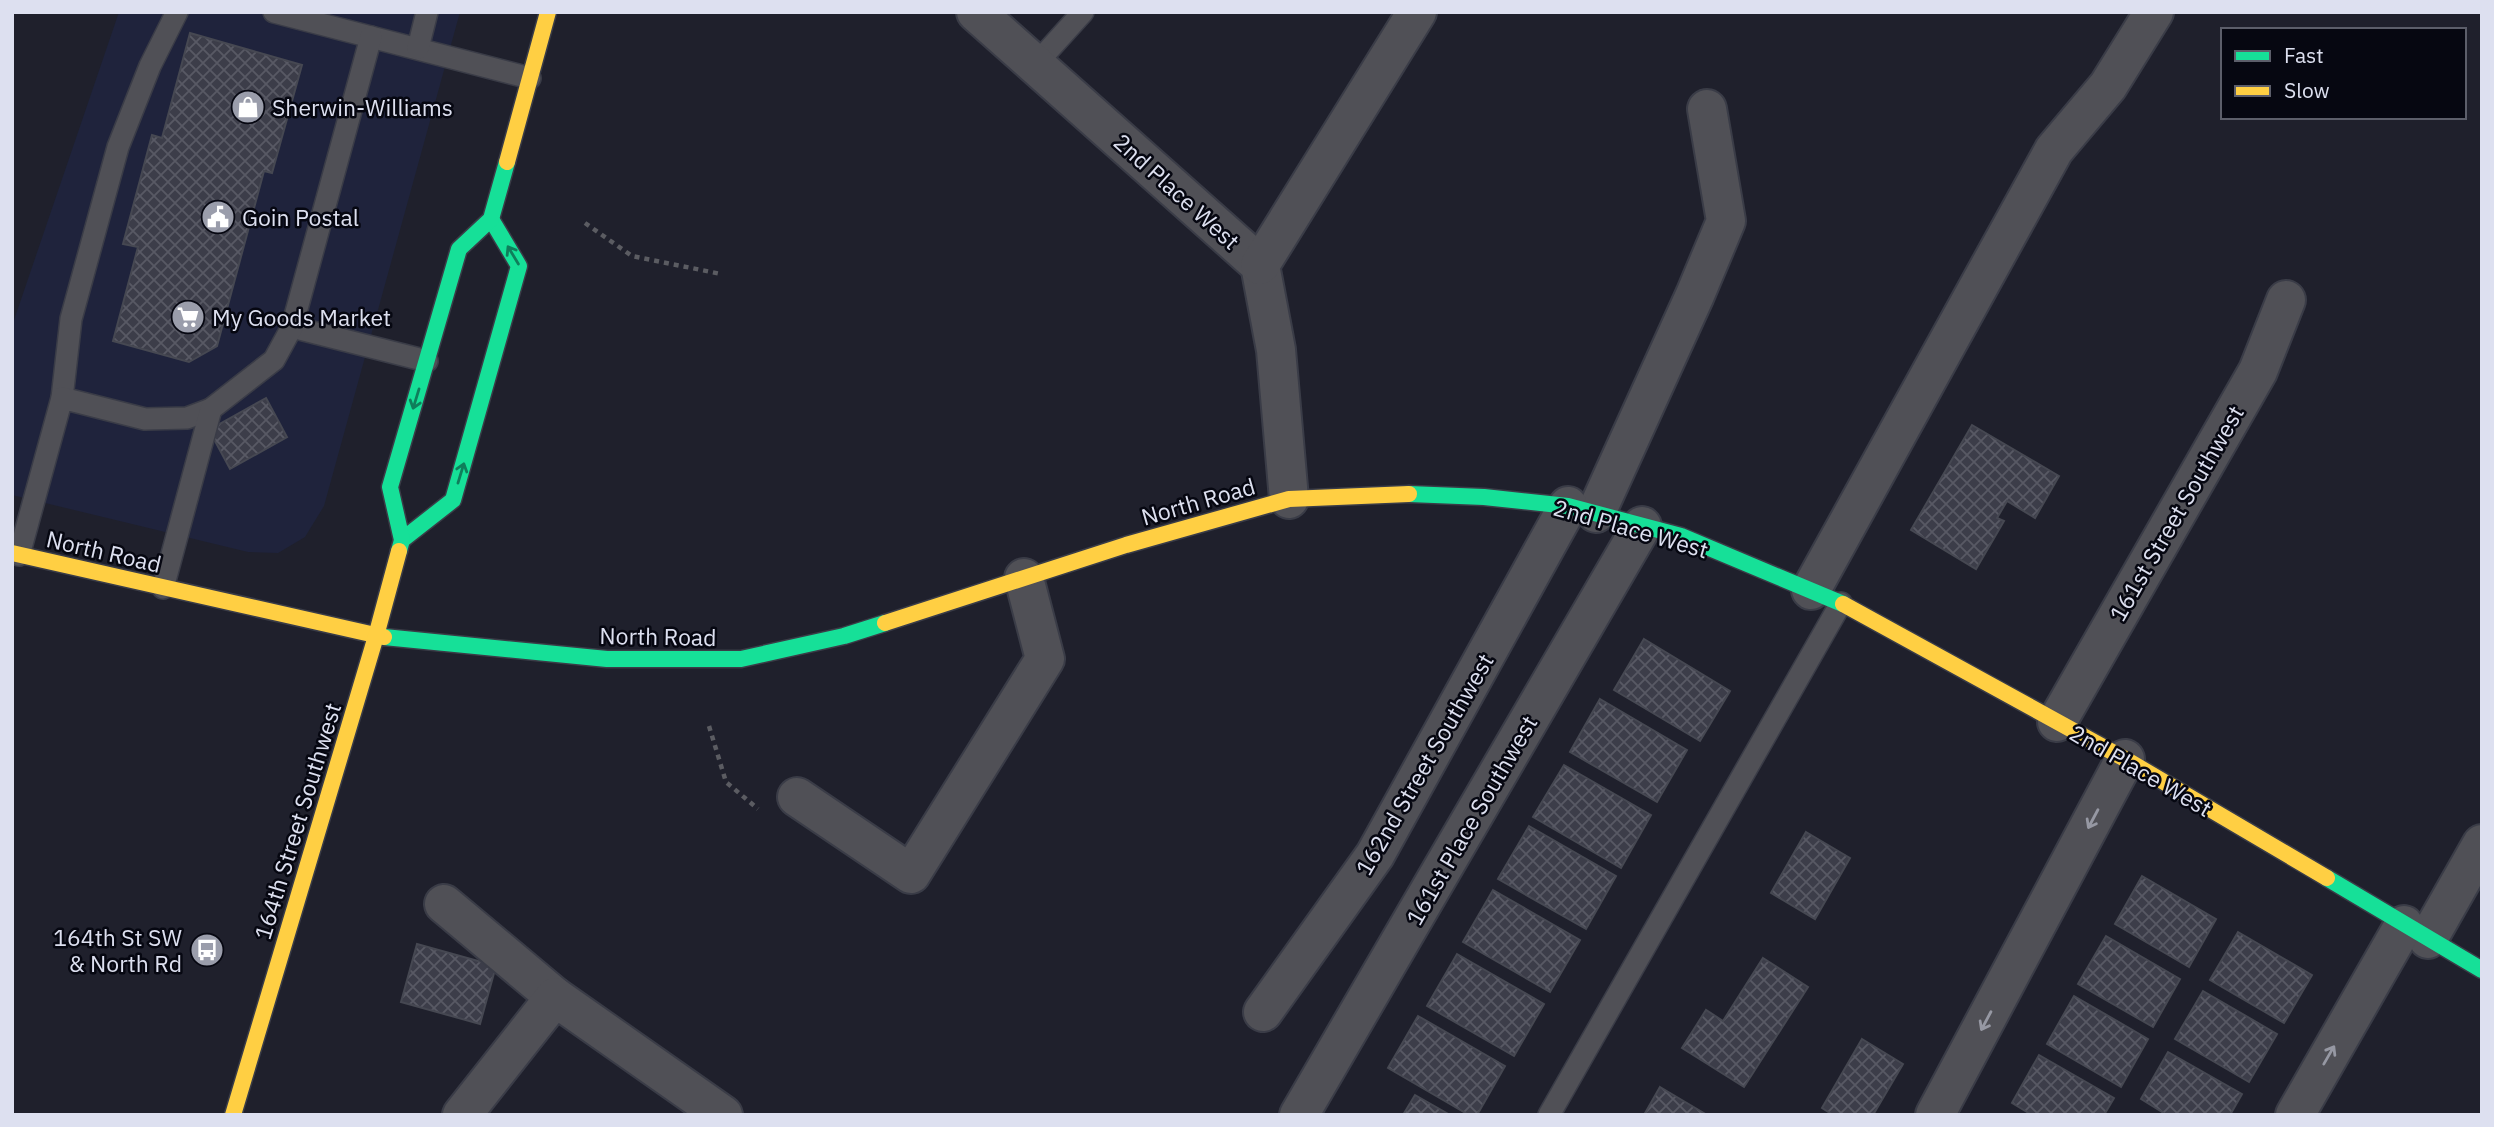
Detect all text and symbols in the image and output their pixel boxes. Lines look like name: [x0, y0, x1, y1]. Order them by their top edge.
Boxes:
legend: [2221, 28, 2466, 119]
text: Fast: [2284, 41, 2324, 69]
text: Slow: [2284, 76, 2330, 104]
shop icon: Sherwin-Williams: [229, 88, 267, 126]
place label: Sherwin-Williams: [272, 92, 453, 122]
street label: 2nd Place West: [1108, 126, 1246, 256]
public building icon: Goin Postal: [199, 198, 237, 236]
place label: Goin Postal: [242, 202, 359, 232]
one-way arrow: [506, 246, 520, 266]
supermarket icon: My Goods Market: [169, 298, 207, 336]
place label: My Goods Market: [212, 302, 391, 332]
one-way arrow: [408, 388, 421, 410]
street label: 161st Street Southwest: [2102, 400, 2250, 626]
one-way arrow: [455, 462, 468, 484]
street label: North Road: [1138, 470, 1258, 532]
street label: 2nd Place West: [1550, 492, 1712, 564]
street label: North Road: [44, 523, 164, 579]
street label: North Road: [599, 620, 717, 652]
street label: 162nd Street Southwest: [1348, 648, 1500, 880]
street label: 164th Street Southwest: [247, 699, 347, 943]
street label: 161st Place Southwest: [1399, 710, 1543, 930]
street label: 2nd Place West: [2064, 717, 2218, 823]
one-way arrow: [2085, 809, 2099, 829]
place label: 164th St SW & North Rd: [53, 922, 182, 978]
bus stop icon: 164th St SW & North Rd: [188, 931, 226, 969]
one-way arrow: [1979, 1010, 1993, 1030]
one-way arrow: [2322, 1046, 2336, 1066]

